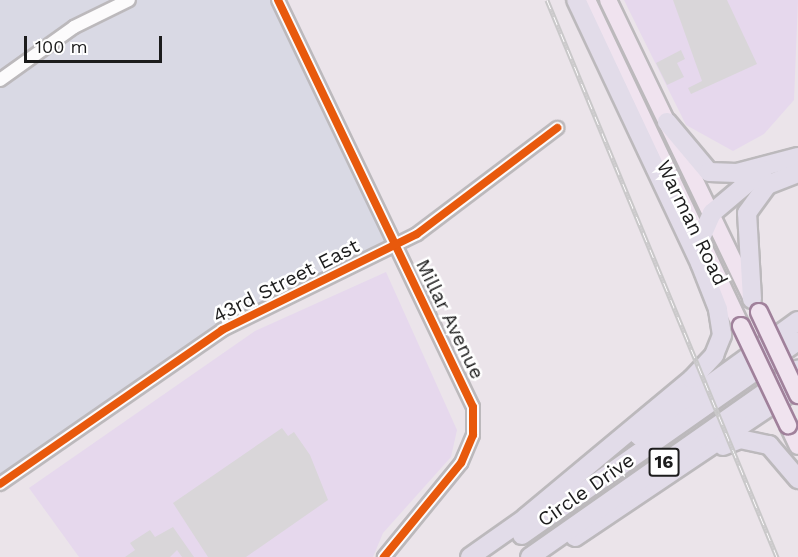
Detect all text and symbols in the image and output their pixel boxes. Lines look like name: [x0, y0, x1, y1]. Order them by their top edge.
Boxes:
scale bar: [27, 24, 165, 62]
text: 100 m: [35, 36, 88, 57]
street label: Warman Road: [651, 156, 733, 290]
street label: 43rd Street East: [209, 234, 363, 328]
street label: Millar Avenue: [410, 255, 490, 383]
road number: 16: [648, 447, 680, 477]
street label: Circle Drive: [533, 448, 639, 532]

